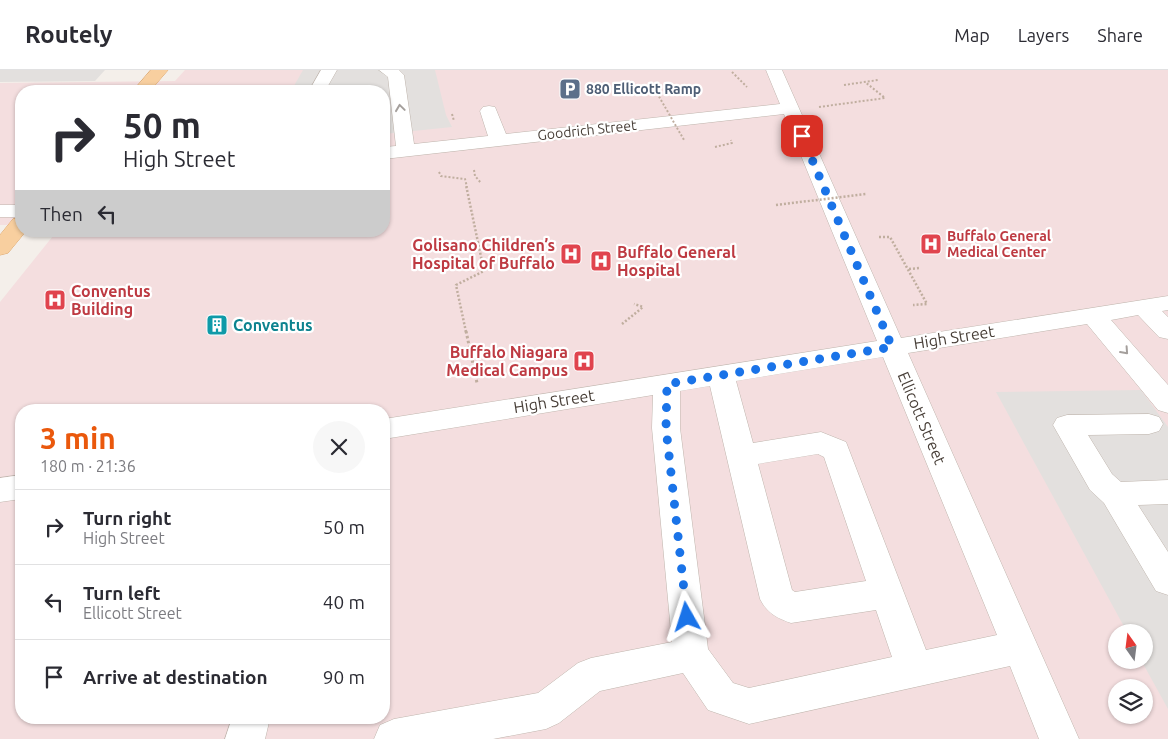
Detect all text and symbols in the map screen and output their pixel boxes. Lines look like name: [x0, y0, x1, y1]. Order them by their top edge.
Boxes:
text: Routely: [25, 21, 112, 48]
text: Map: [954, 25, 990, 45]
text: Layers: [1018, 25, 1069, 45]
text: Share: [1097, 25, 1143, 45]
parking icon: 880 Ellicott Ramp: [558, 77, 582, 101]
place label: 880 Ellicott Ramp: [586, 81, 701, 97]
one-way arrow: [395, 103, 406, 111]
icon: right: [40, 105, 105, 170]
text: 50 m: [123, 105, 201, 145]
pin: [781, 115, 823, 157]
street label: Goodrich Street: [537, 117, 638, 143]
icon: arrive: [788, 122, 816, 150]
text: High Street: [123, 146, 235, 171]
icon: left: [93, 200, 121, 228]
text: Then: [40, 203, 83, 225]
place label: Buffalo General Medical Center: [947, 228, 1051, 260]
hospital icon: Buffalo General Medical Center: [919, 232, 943, 256]
place label: Golisano Children’s Hospital of Buffalo: [412, 236, 555, 272]
hospital icon: Golisano Children’s Hospital of Buffalo: [559, 242, 583, 266]
place label: Buffalo General Hospital: [617, 243, 736, 279]
hospital icon: Buffalo General Hospital: [589, 249, 613, 273]
place label: Conventus Building: [71, 282, 151, 318]
hospital icon: Conventus Building: [43, 288, 67, 312]
building icon: Conventus: [205, 313, 229, 337]
place label: Conventus: [233, 316, 313, 334]
street label: High Street: [912, 322, 996, 352]
place label: Buffalo Niagara Medical Campus: [446, 343, 568, 379]
one-way arrow: [1119, 345, 1128, 354]
hospital icon: Buffalo Niagara Medical Campus: [572, 349, 596, 373]
street label: Ellicott Street: [894, 369, 950, 468]
street label: High Street: [512, 386, 596, 416]
text: 3 min: [40, 421, 116, 455]
button: close: [313, 421, 365, 473]
text: 180 m · 21:36: [40, 457, 136, 475]
text: Turn right: [83, 507, 171, 529]
icon: right: [40, 513, 68, 541]
text: 50 m: [323, 516, 365, 538]
text: High Street: [83, 529, 165, 547]
text: Turn left: [83, 582, 161, 604]
icon: left: [40, 588, 68, 616]
position arrow: [660, 590, 712, 642]
text: 40 m: [323, 591, 365, 613]
text: Ellicott Street: [83, 604, 182, 622]
north arrow: [1108, 624, 1152, 669]
map controls: [1108, 624, 1153, 724]
icon: arrive: [40, 663, 68, 691]
text: Arrive at destination: [83, 666, 268, 688]
text: 90 m: [323, 666, 365, 688]
button: layers: [1108, 679, 1153, 724]

